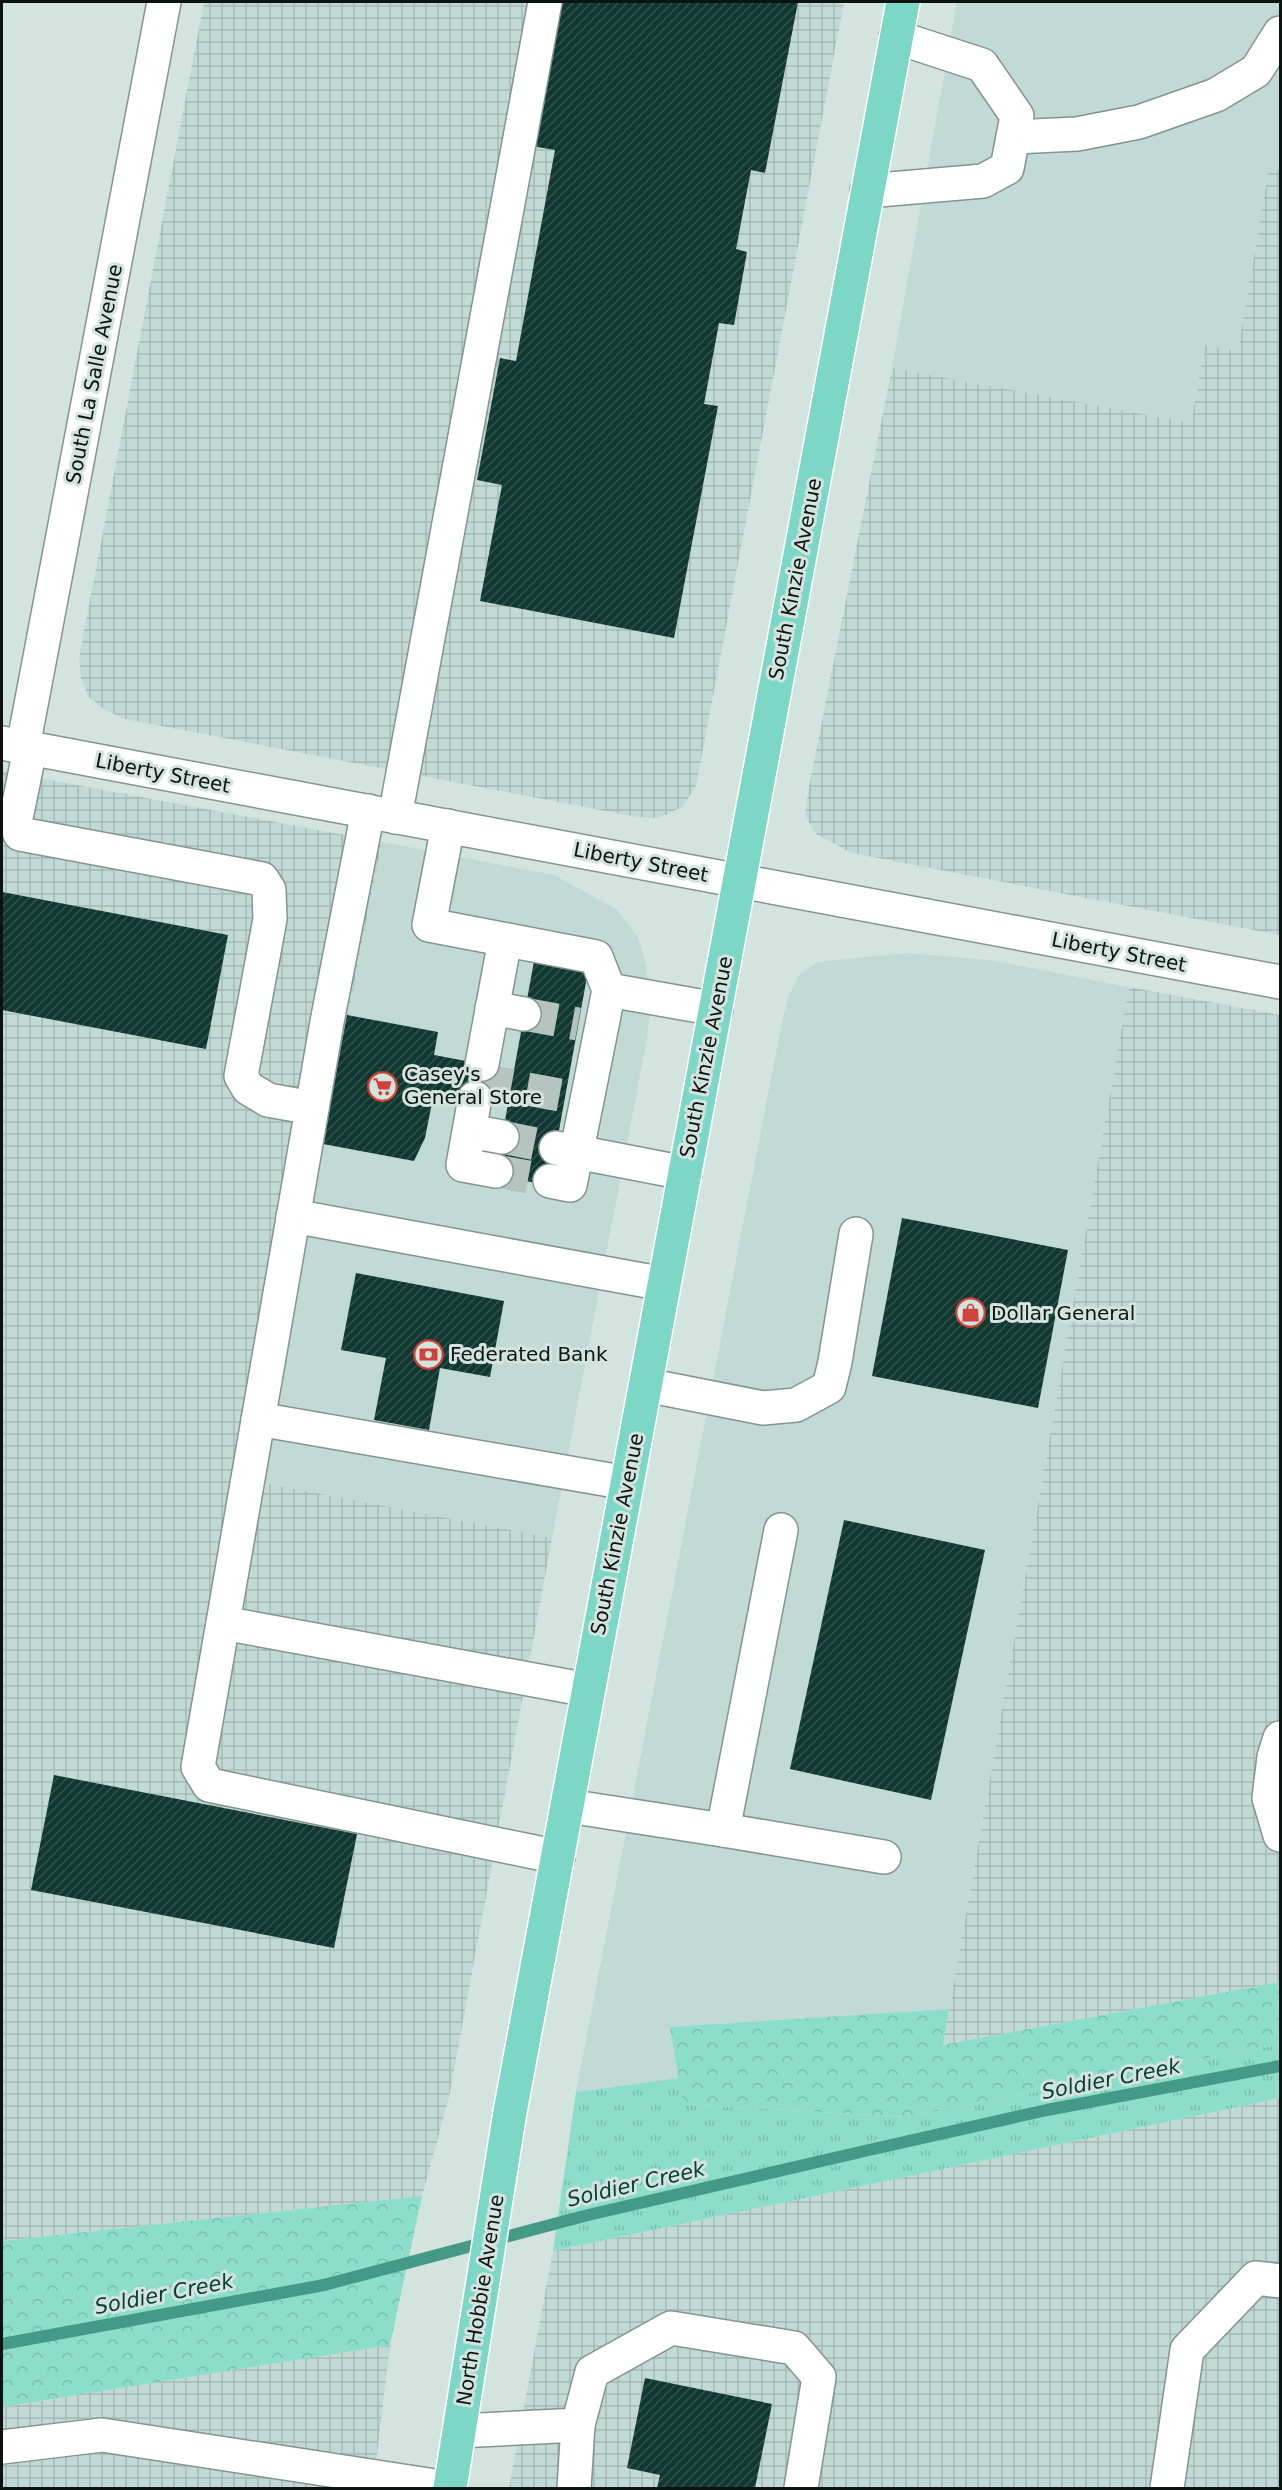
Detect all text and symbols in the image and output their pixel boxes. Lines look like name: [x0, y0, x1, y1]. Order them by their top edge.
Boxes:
street label: South La Salle Avenue: [61, 262, 127, 486]
street label: South Kinzie Avenue: [764, 476, 826, 682]
street label: Liberty Street: [94, 748, 233, 798]
street label: Liberty Street: [572, 837, 711, 887]
street label: Liberty Street: [1050, 927, 1189, 977]
street label: South Kinzie Avenue: [675, 954, 737, 1160]
place label: Casey's General Store: [404, 1062, 542, 1109]
supermarket icon: Casey's General Store: [367, 1070, 399, 1102]
shop icon: Dollar General: [954, 1297, 986, 1329]
place label: Dollar General: [991, 1301, 1135, 1325]
bank icon: Federated Bank: [413, 1338, 445, 1370]
place label: Federated Bank: [450, 1342, 608, 1366]
street label: South Kinzie Avenue: [586, 1431, 648, 1637]
water label: Soldier Creek: [1040, 2054, 1183, 2104]
water label: Soldier Creek: [565, 2156, 708, 2212]
street label: North Hobbie Avenue: [451, 2193, 509, 2407]
water label: Soldier Creek: [93, 2269, 236, 2319]

